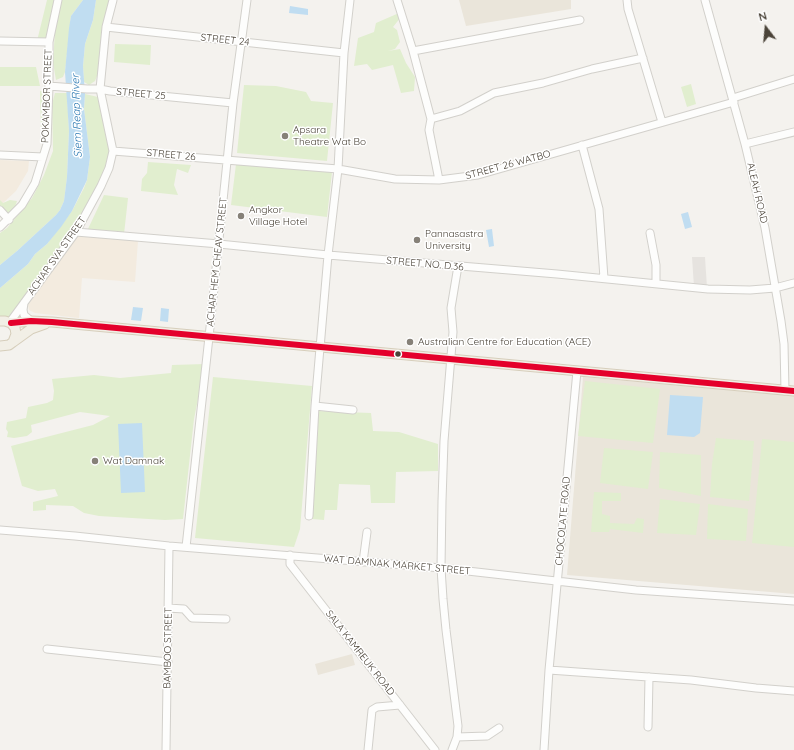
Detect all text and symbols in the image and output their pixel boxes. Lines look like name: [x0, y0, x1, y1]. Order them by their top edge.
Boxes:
north arrow: [746, 8, 786, 48]
text: N: [757, 9, 769, 24]
street label: STREET 24: [200, 31, 250, 49]
street label: POKAMBOR STREET: [39, 49, 55, 143]
water label: Siem Reap River: [69, 74, 85, 158]
street label: STREET 25: [116, 86, 166, 102]
place label: Apsara Theatre Wat Bo: [293, 124, 366, 148]
marker: Apsara Theatre Wat Bo: [280, 131, 290, 141]
street label: STREET 26: [146, 147, 196, 163]
street label: STREET 26 WATBO: [464, 148, 552, 182]
street label: ALEAH ROAD: [744, 162, 770, 224]
street label: ACHAR HEM CHEAV STREET: [204, 197, 230, 327]
place label: Angkor Village Hotel: [249, 204, 307, 228]
marker: Angkor Village Hotel: [236, 211, 246, 221]
street label: ACHAR SVA STREET: [25, 214, 89, 298]
place label: Pannasastra University: [425, 228, 483, 252]
marker: Pannasastra University: [412, 235, 422, 245]
street label: STREET NO. D.36: [386, 255, 464, 273]
place label: Australian Centre for Education (ACE): [418, 336, 591, 348]
marker: Australian Centre for Education (ACE): [405, 337, 415, 347]
unlabelled marker: [393, 349, 403, 359]
place label: Wat Damnak: [103, 455, 164, 467]
marker: Wat Damnak: [90, 456, 100, 466]
street label: CHOCOLATE ROAD: [553, 476, 573, 566]
street label: WAT DAMNAK MARKET STREET: [323, 553, 471, 577]
street label: BAMBOO STREET: [161, 607, 175, 689]
street label: SALA KAMREUK ROAD: [323, 608, 397, 698]

